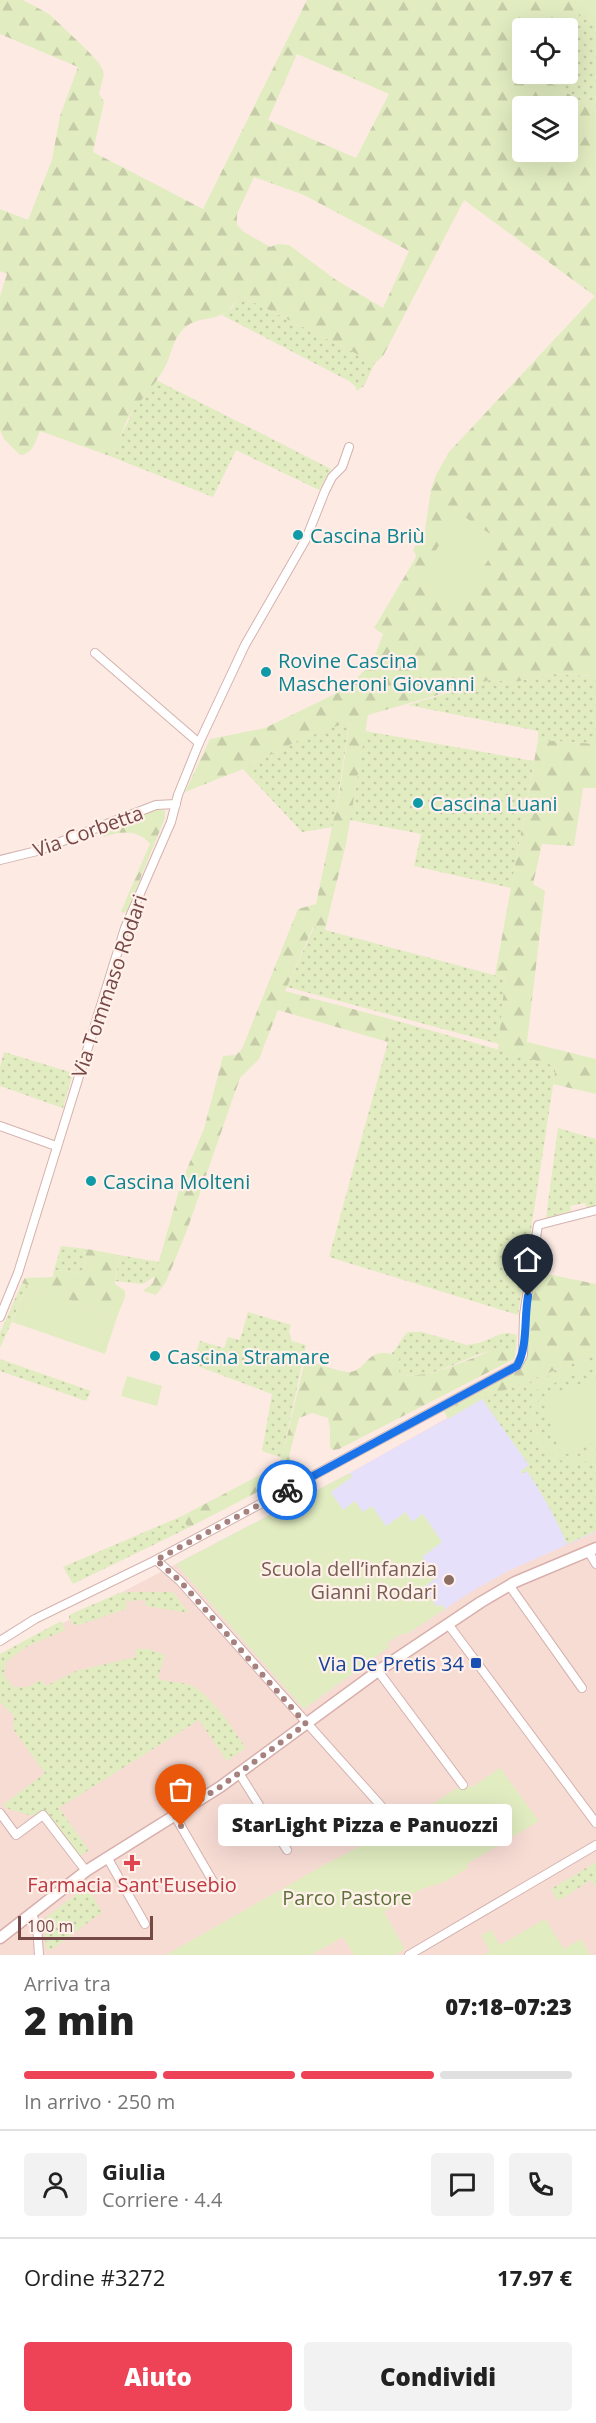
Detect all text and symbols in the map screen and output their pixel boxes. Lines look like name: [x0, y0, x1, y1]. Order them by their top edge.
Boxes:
map controls: [512, 18, 578, 162]
button: locate: [512, 18, 578, 84]
button: layers: [512, 96, 578, 162]
place label: Cascina Briù: [310, 522, 425, 549]
marker: Cascina Briù: [291, 528, 305, 542]
place label: Rovine Cascina Mascheroni Giovanni: [278, 647, 475, 697]
marker: Rovine Cascina Mascheroni Giovanni: [259, 665, 273, 679]
place label: Cascina Luani: [430, 790, 558, 817]
marker: Cascina Luani: [411, 796, 425, 810]
street label: Via Corbetta: [29, 799, 147, 863]
street label: Via Tommaso Rodari: [65, 891, 153, 1081]
place label: Cascina Molteni: [103, 1168, 250, 1195]
marker: Cascina Molteni: [84, 1174, 98, 1188]
pin: [502, 1234, 553, 1296]
icon: home: [511, 1243, 544, 1276]
place label: Cascina Stramare: [167, 1343, 330, 1370]
marker: Cascina Stramare: [148, 1349, 162, 1363]
courier: [257, 1460, 317, 1520]
icon: bike: [271, 1474, 304, 1507]
place label: Scuola dell’infanzia Gianni Rodari: [261, 1555, 437, 1605]
marker: Scuola dell’infanzia Gianni Rodari: [442, 1573, 456, 1587]
place label: Via De Pretis 34: [319, 1650, 465, 1677]
marker: Via De Pretis 34: [469, 1656, 483, 1670]
pin: [155, 1764, 206, 1826]
icon: bag: [164, 1773, 197, 1806]
callout: StarLight Pizza e Panuozzi: [217, 1805, 511, 1847]
text: StarLight Pizza e Panuozzi: [232, 1811, 498, 1838]
marker: Farmacia Sant'Eusebio: [125, 1856, 139, 1870]
place label: Farmacia Sant'Eusebio: [27, 1871, 237, 1898]
park label: Parco Pastore: [282, 1884, 412, 1911]
scale bar: [18, 1913, 153, 1940]
text: 100 m: [27, 1915, 73, 1937]
text: Arriva tra: [24, 1970, 111, 1997]
text: 07:18–07:23: [445, 1991, 572, 2021]
text: 2 min: [24, 1993, 135, 2046]
text: In arrivo · 250 m: [24, 2088, 175, 2115]
button: person: [24, 2153, 87, 2216]
button: chat: [431, 2153, 494, 2216]
button: phone: [509, 2153, 572, 2216]
text: Giulia: [102, 2156, 166, 2186]
text: Corriere · 4.4: [102, 2186, 222, 2213]
text: Ordine #3272: [24, 2262, 165, 2292]
text: 17.97 €: [497, 2262, 572, 2292]
button: Aiuto: [24, 2342, 292, 2411]
button: Condividi: [304, 2342, 572, 2411]

